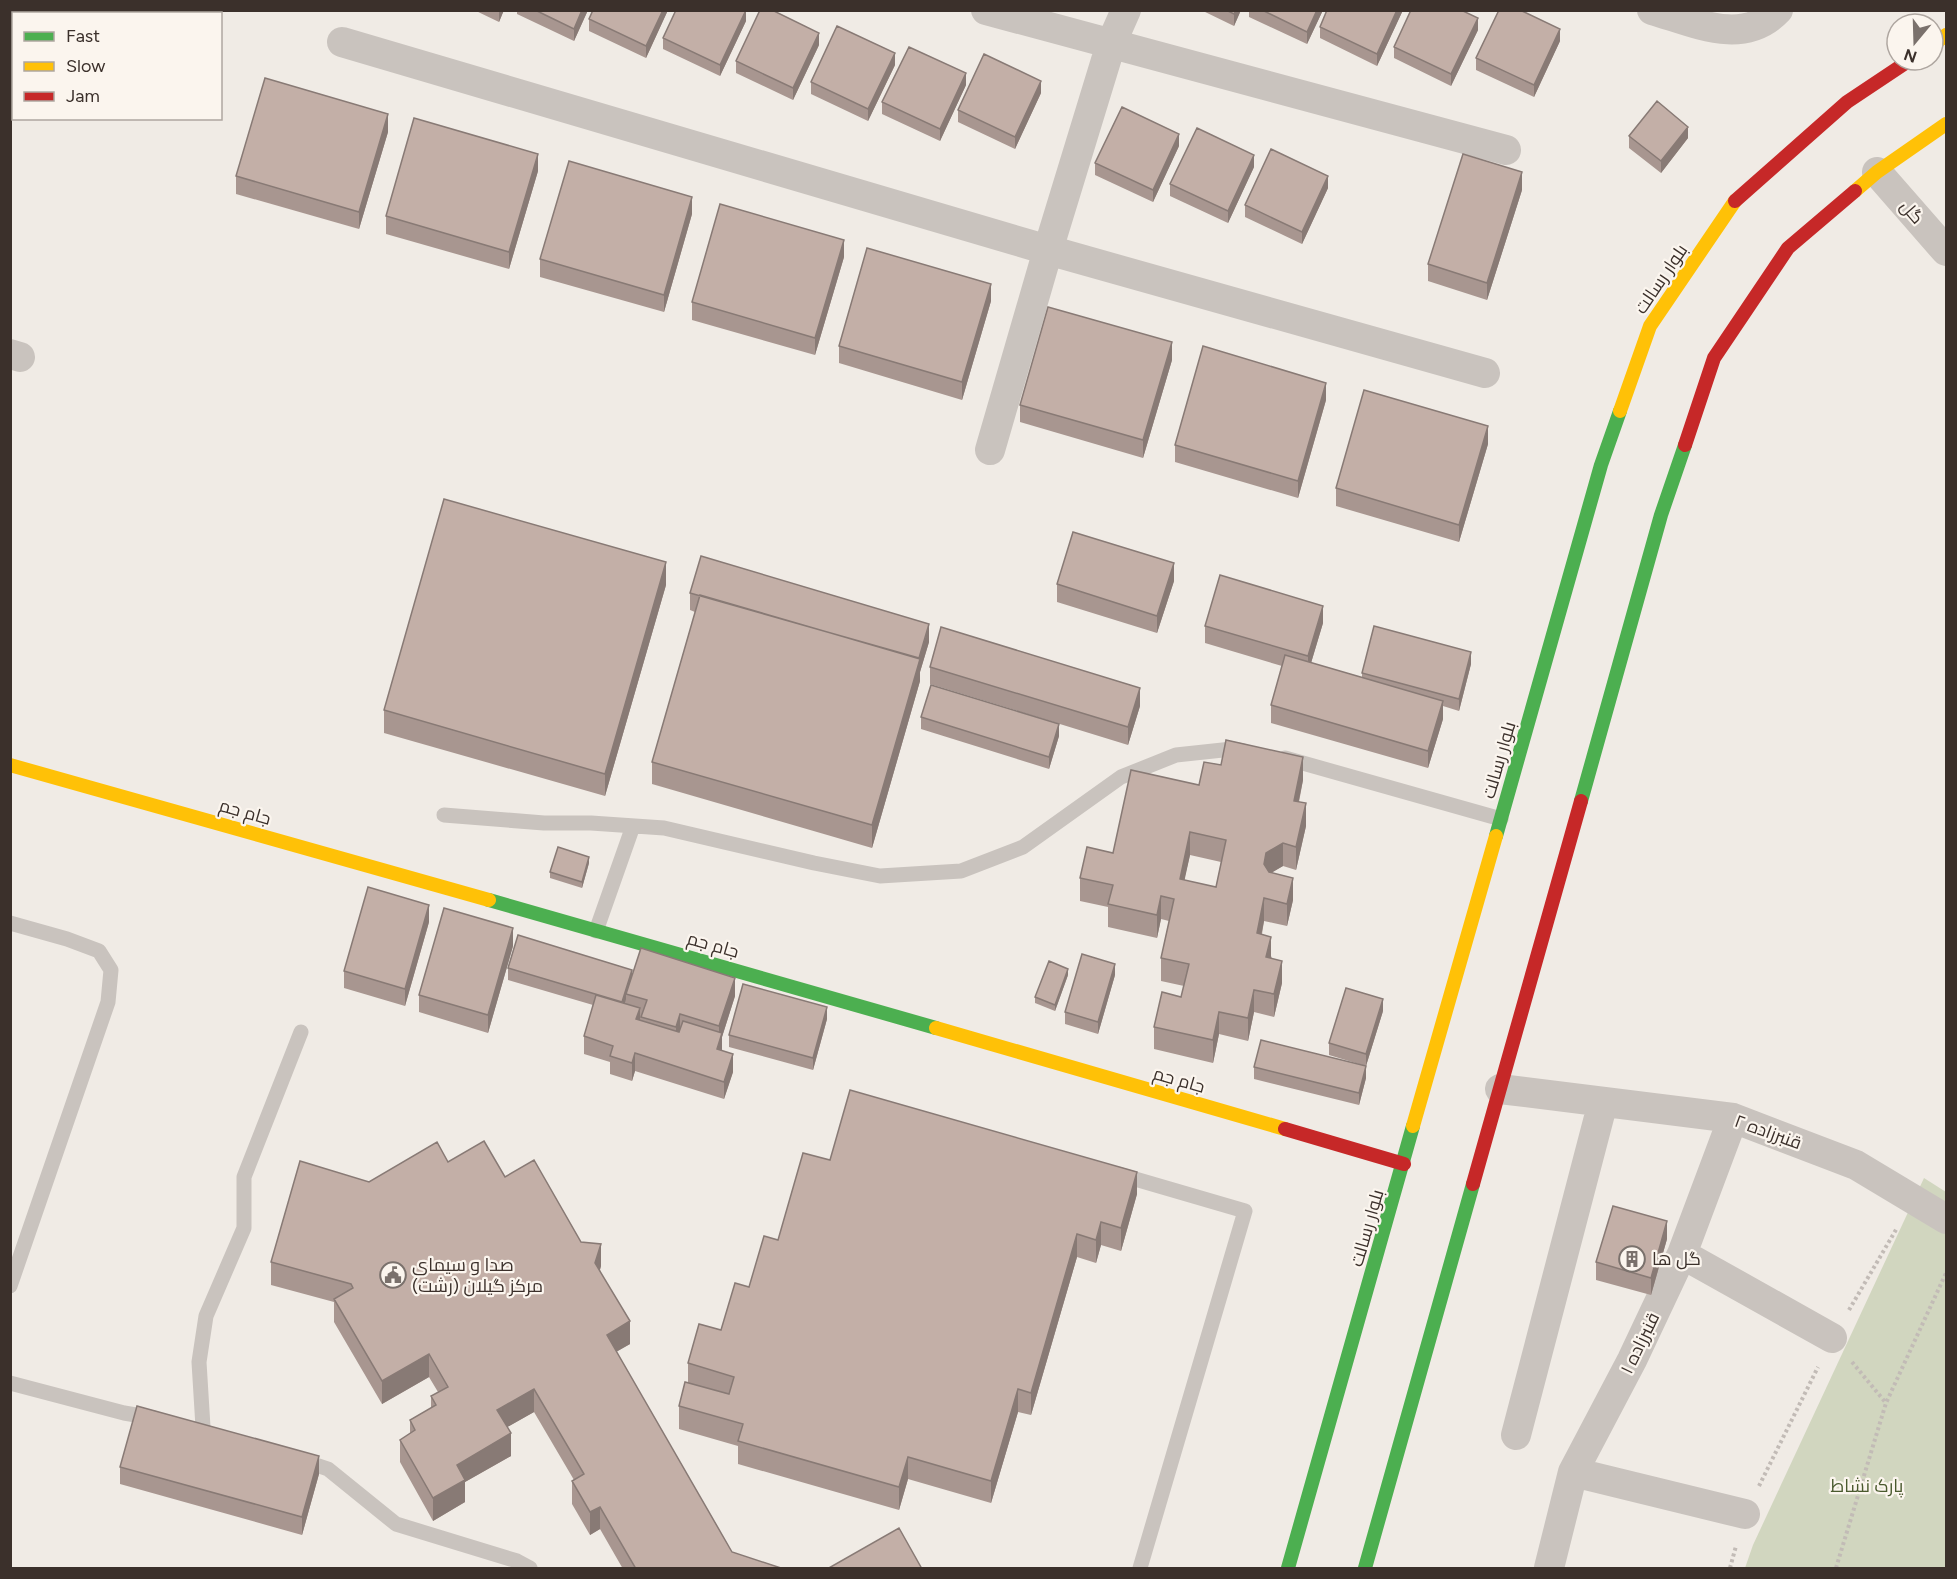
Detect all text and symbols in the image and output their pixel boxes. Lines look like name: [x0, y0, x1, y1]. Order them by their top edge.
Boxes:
legend: [12, 12, 222, 120]
north arrow: [1885, 12, 1945, 72]
text: Fast: [66, 25, 100, 47]
text: N: [1901, 45, 1919, 67]
text: Slow: [66, 55, 105, 77]
text: Jam: [66, 85, 100, 107]
street label: گل: [1896, 195, 1928, 229]
street label: بلوار رسالت: [1630, 240, 1692, 318]
street label: بلوار رسالت: [1477, 719, 1521, 801]
street label: جام جم: [216, 794, 273, 831]
street label: جام جم: [684, 927, 741, 964]
street label: جام جم: [1150, 1062, 1207, 1099]
street label: قنبرزاده ۲: [1732, 1110, 1804, 1154]
street label: بلوار رسالت: [1345, 1187, 1389, 1269]
building icon: گل ها: [1617, 1244, 1647, 1274]
place label: گل ها: [1652, 1248, 1701, 1270]
place label: صدا و سیمای مرکز گیلان (رشت): [412, 1254, 543, 1297]
public building icon: صدا و سیمای مرکز گیلان (رشت): [378, 1260, 408, 1290]
street label: قنبرزاده ۱: [1616, 1309, 1664, 1377]
park label: پارک نشاط: [1831, 1475, 1904, 1498]

